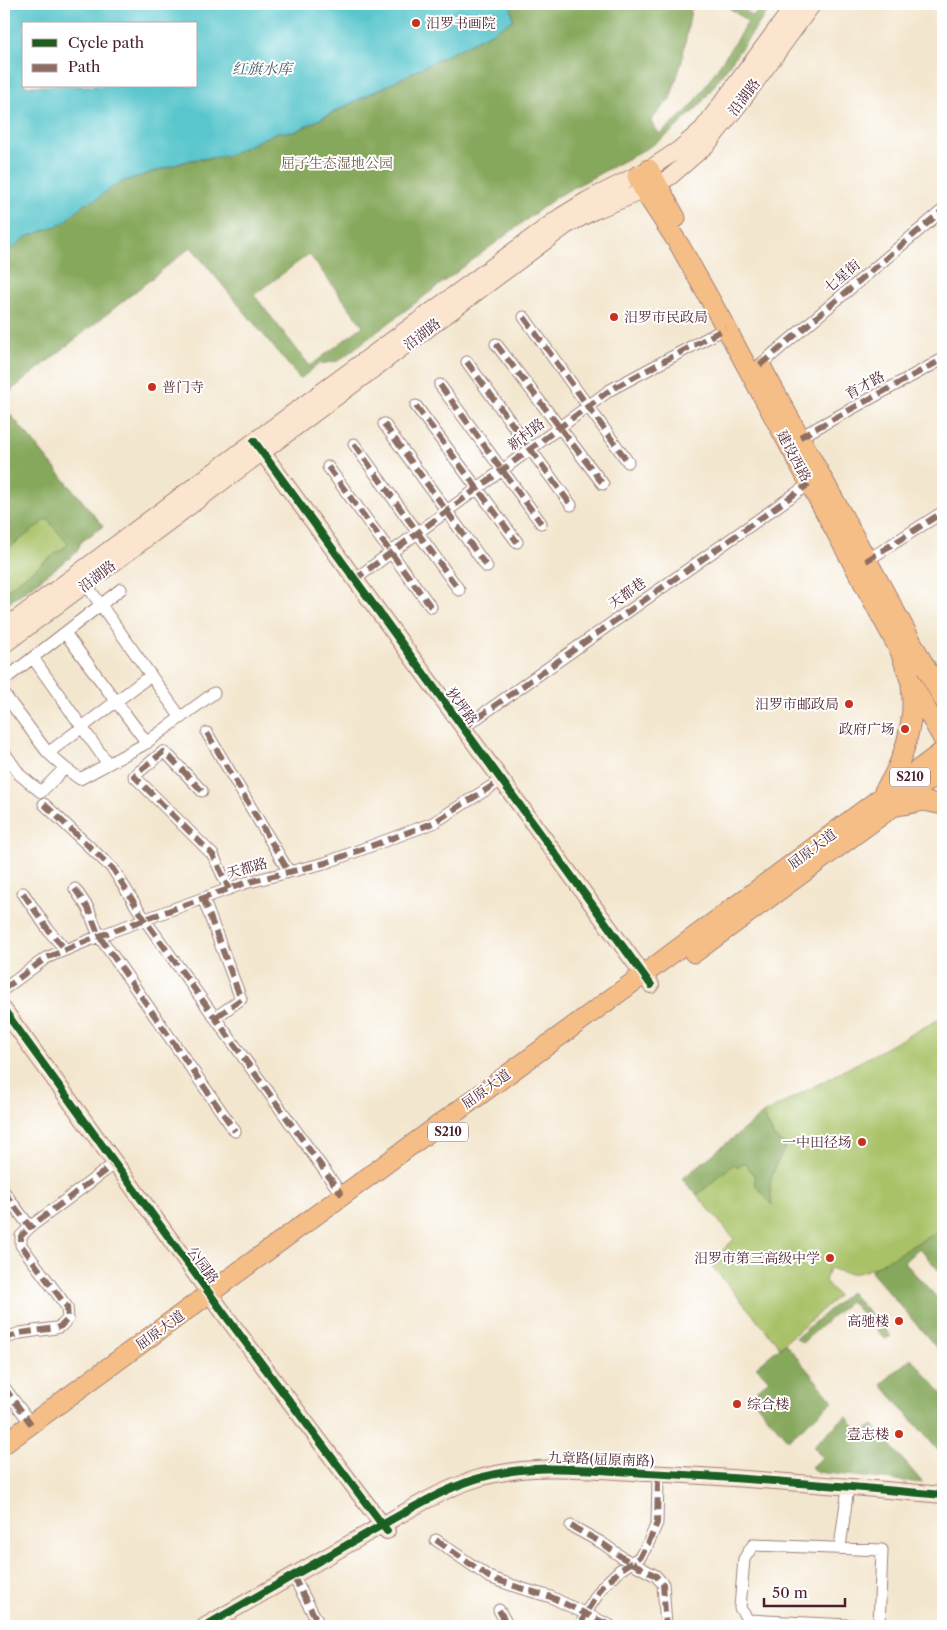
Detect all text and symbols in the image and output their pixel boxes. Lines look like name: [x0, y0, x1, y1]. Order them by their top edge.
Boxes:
place label: 汨罗书画院: [426, 14, 496, 32]
marker: 汨罗书画院: [410, 17, 422, 29]
legend: [22, 22, 198, 88]
text: Cycle path: [68, 33, 145, 52]
text: Path: [68, 57, 101, 76]
water label: 红旗水库: [232, 59, 295, 78]
street label: 沿湖路: [724, 75, 764, 119]
park label: 屈子生态湿地公园: [281, 154, 393, 172]
street label: 七星街: [820, 256, 864, 296]
place label: 汨罗市民政局: [624, 308, 708, 326]
marker: 汨罗市民政局: [608, 311, 620, 323]
street label: 沿湖路: [400, 314, 444, 354]
street label: 育才路: [842, 367, 888, 403]
place label: 普门寺: [162, 378, 204, 396]
marker: 普门寺: [146, 381, 158, 393]
street label: 新村路: [504, 414, 548, 454]
street label: 建设西路: [773, 427, 815, 485]
street label: 沿湖路: [75, 556, 119, 596]
street label: 天都巷: [605, 574, 649, 612]
street label: 狄坪路: [442, 684, 482, 728]
place label: 汨罗市邮政局: [755, 695, 839, 713]
marker: 汨罗市邮政局: [843, 698, 855, 710]
place label: 政府广场: [839, 720, 895, 738]
marker: 政府广场: [899, 723, 911, 735]
road number: S210: [890, 768, 930, 786]
street label: 屈原大道: [784, 825, 840, 873]
street label: 天都路: [224, 854, 270, 882]
street label: 屈原大道: [458, 1065, 514, 1113]
road number: S210: [428, 1122, 468, 1142]
place label: 一中田径场: [782, 1133, 852, 1151]
marker: 一中田径场: [856, 1136, 868, 1148]
street label: 公园路: [183, 1243, 223, 1287]
place label: 汨罗市第三高级中学: [694, 1249, 820, 1267]
marker: 汨罗市第三高级中学: [824, 1252, 836, 1264]
street label: 屈原大道: [132, 1306, 188, 1354]
place label: 高驰楼: [847, 1312, 889, 1330]
marker: 高驰楼: [893, 1315, 905, 1327]
place label: 综合楼: [747, 1395, 789, 1413]
marker: 综合楼: [731, 1398, 743, 1410]
place label: 壹志楼: [847, 1425, 889, 1443]
marker: 壹志楼: [893, 1428, 905, 1440]
street label: 九章路(屈原南路): [547, 1448, 655, 1470]
scale bar: [764, 1575, 846, 1607]
text: 50 m: [772, 1583, 808, 1602]

